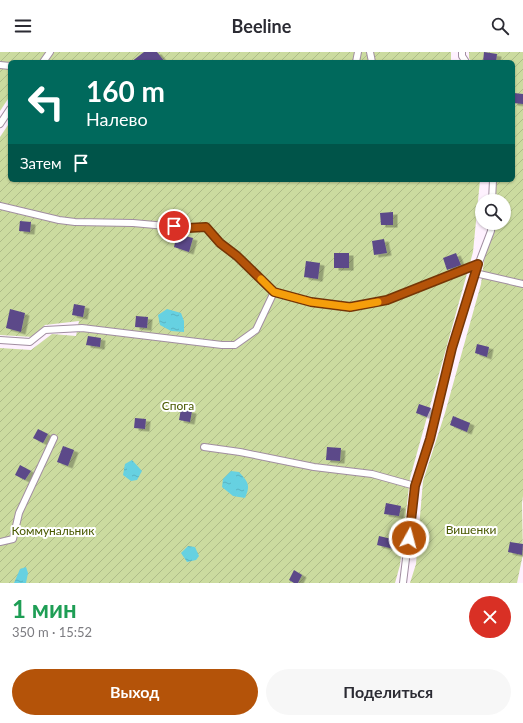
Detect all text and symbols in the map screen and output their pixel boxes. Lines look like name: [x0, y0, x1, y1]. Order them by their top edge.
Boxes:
icon: menu: [12, 15, 34, 37]
text: Beeline: [232, 15, 291, 37]
icon: search: [489, 15, 511, 37]
text: 160 m: [86, 74, 165, 108]
icon: left: [20, 76, 72, 128]
text: Налево: [86, 108, 148, 130]
icon: arrive: [70, 152, 92, 174]
text: Затем: [20, 154, 62, 172]
map controls: [475, 194, 511, 230]
button: search: [475, 194, 511, 230]
pin: [157, 209, 191, 243]
icon: arrive: [163, 215, 185, 237]
park label: Спога: [162, 398, 194, 413]
position arrow: [388, 517, 430, 559]
park label: Вишенки: [446, 522, 496, 537]
park label: Коммунальник: [12, 523, 95, 538]
text: 1 мин: [12, 594, 77, 623]
button: close: [469, 596, 511, 638]
text: 350 m · 15:52: [12, 624, 92, 640]
button: Выход: [12, 669, 258, 715]
button: Поделиться: [266, 669, 511, 715]

